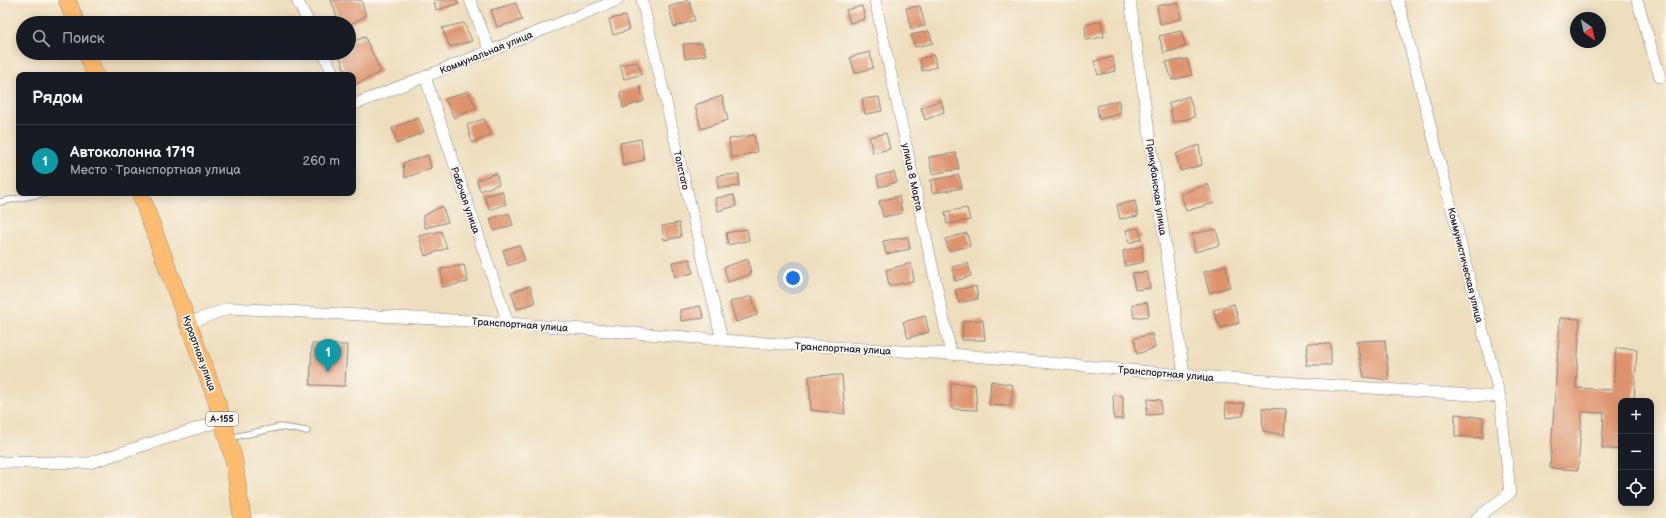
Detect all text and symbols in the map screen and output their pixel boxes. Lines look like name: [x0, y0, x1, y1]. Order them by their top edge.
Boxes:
north arrow: [1570, 12, 1606, 48]
search box: [16, 16, 356, 60]
icon: search: [30, 27, 52, 49]
text: Поиск: [62, 29, 105, 48]
street label: Коммунальная улица: [438, 29, 535, 77]
text: Рядом: [32, 88, 83, 108]
street label: Прикубанская улица: [1143, 138, 1169, 236]
street label: улица 8 Марта: [899, 142, 925, 212]
text: Автоколонна 1719: [70, 143, 195, 162]
street label: Толстого: [671, 149, 691, 191]
text: 1: [42, 153, 48, 169]
text: 260 m: [302, 153, 340, 169]
text: Место · Транспортная улица: [70, 162, 241, 178]
street label: Рабочая улица: [448, 165, 482, 235]
street label: Коммунистическая улица: [1445, 206, 1485, 324]
your location: [783, 268, 803, 288]
street label: Курортная улица: [180, 314, 218, 393]
street label: Транспортная улица: [471, 316, 569, 334]
pin: 1: [315, 339, 341, 372]
street label: Транспортная улица: [794, 340, 892, 358]
street label: Транспортная улица: [1117, 364, 1215, 384]
map controls: [1618, 398, 1654, 506]
button: +: [1618, 398, 1654, 434]
road number: А-155: [206, 412, 238, 426]
button: −: [1618, 434, 1654, 470]
button: locate: [1618, 470, 1654, 506]

